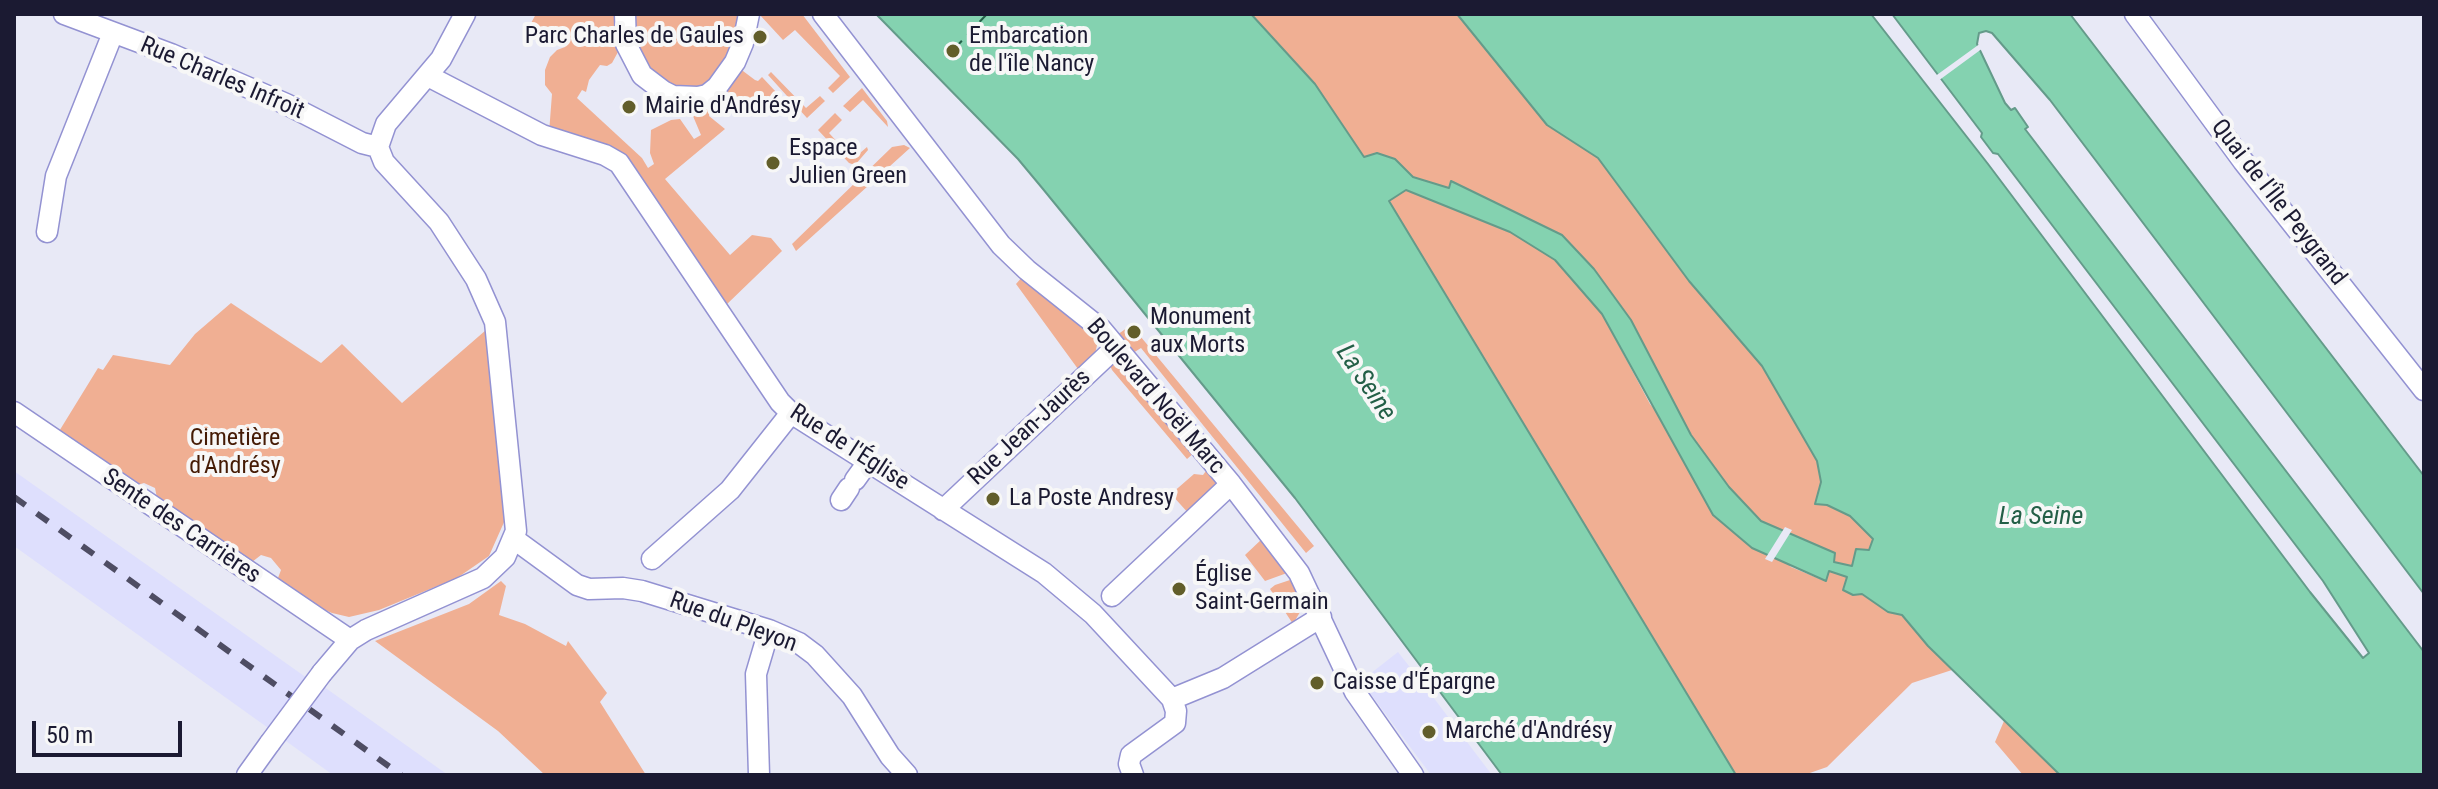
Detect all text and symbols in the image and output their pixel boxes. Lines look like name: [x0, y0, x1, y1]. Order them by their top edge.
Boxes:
place label: Parc Charles de Gaules: [525, 23, 744, 51]
place label: Embarcation de l'île Nancy: [969, 23, 1094, 79]
marker: Parc Charles de Gaules: [751, 28, 769, 46]
street label: Rue Charles Infroit: [136, 32, 308, 126]
marker: Embarcation de l'île Nancy: [944, 42, 962, 60]
place label: Mairie d'Andrésy: [645, 93, 801, 121]
marker: Mairie d'Andrésy: [620, 98, 638, 116]
street label: Quai de l'Île Peygrand: [2204, 114, 2352, 292]
place label: Espace Julien Green: [789, 135, 907, 191]
marker: Espace Julien Green: [764, 154, 782, 172]
place label: Monument aux Morts: [1150, 304, 1251, 360]
street label: Boulevard Noël Marc: [1080, 313, 1230, 481]
marker: Monument aux Morts: [1125, 323, 1143, 341]
water label: La Seine: [1328, 339, 1402, 427]
street label: Rue Jean-Jaurès: [963, 364, 1097, 492]
street label: Rue de l'Église: [784, 399, 914, 497]
park label: Cimetière d'Andrésy: [189, 425, 281, 481]
street label: Sente des Carrières: [96, 463, 266, 591]
place label: La Poste Andresy: [1009, 485, 1174, 513]
marker: La Poste Andresy: [984, 490, 1002, 508]
water label: La Seine: [1999, 501, 2083, 533]
place label: Église Saint-Germain: [1195, 561, 1329, 617]
marker: Église Saint-Germain: [1170, 580, 1188, 598]
street label: Rue du Pleyon: [665, 587, 801, 659]
place label: Caisse d'Épargne: [1333, 669, 1495, 697]
marker: Caisse d'Épargne: [1308, 674, 1326, 692]
scale bar: [36, 705, 186, 755]
place label: Marché d'Andrésy: [1445, 718, 1612, 746]
text: 50 m: [46, 721, 93, 749]
marker: Marché d'Andrésy: [1420, 723, 1438, 741]

